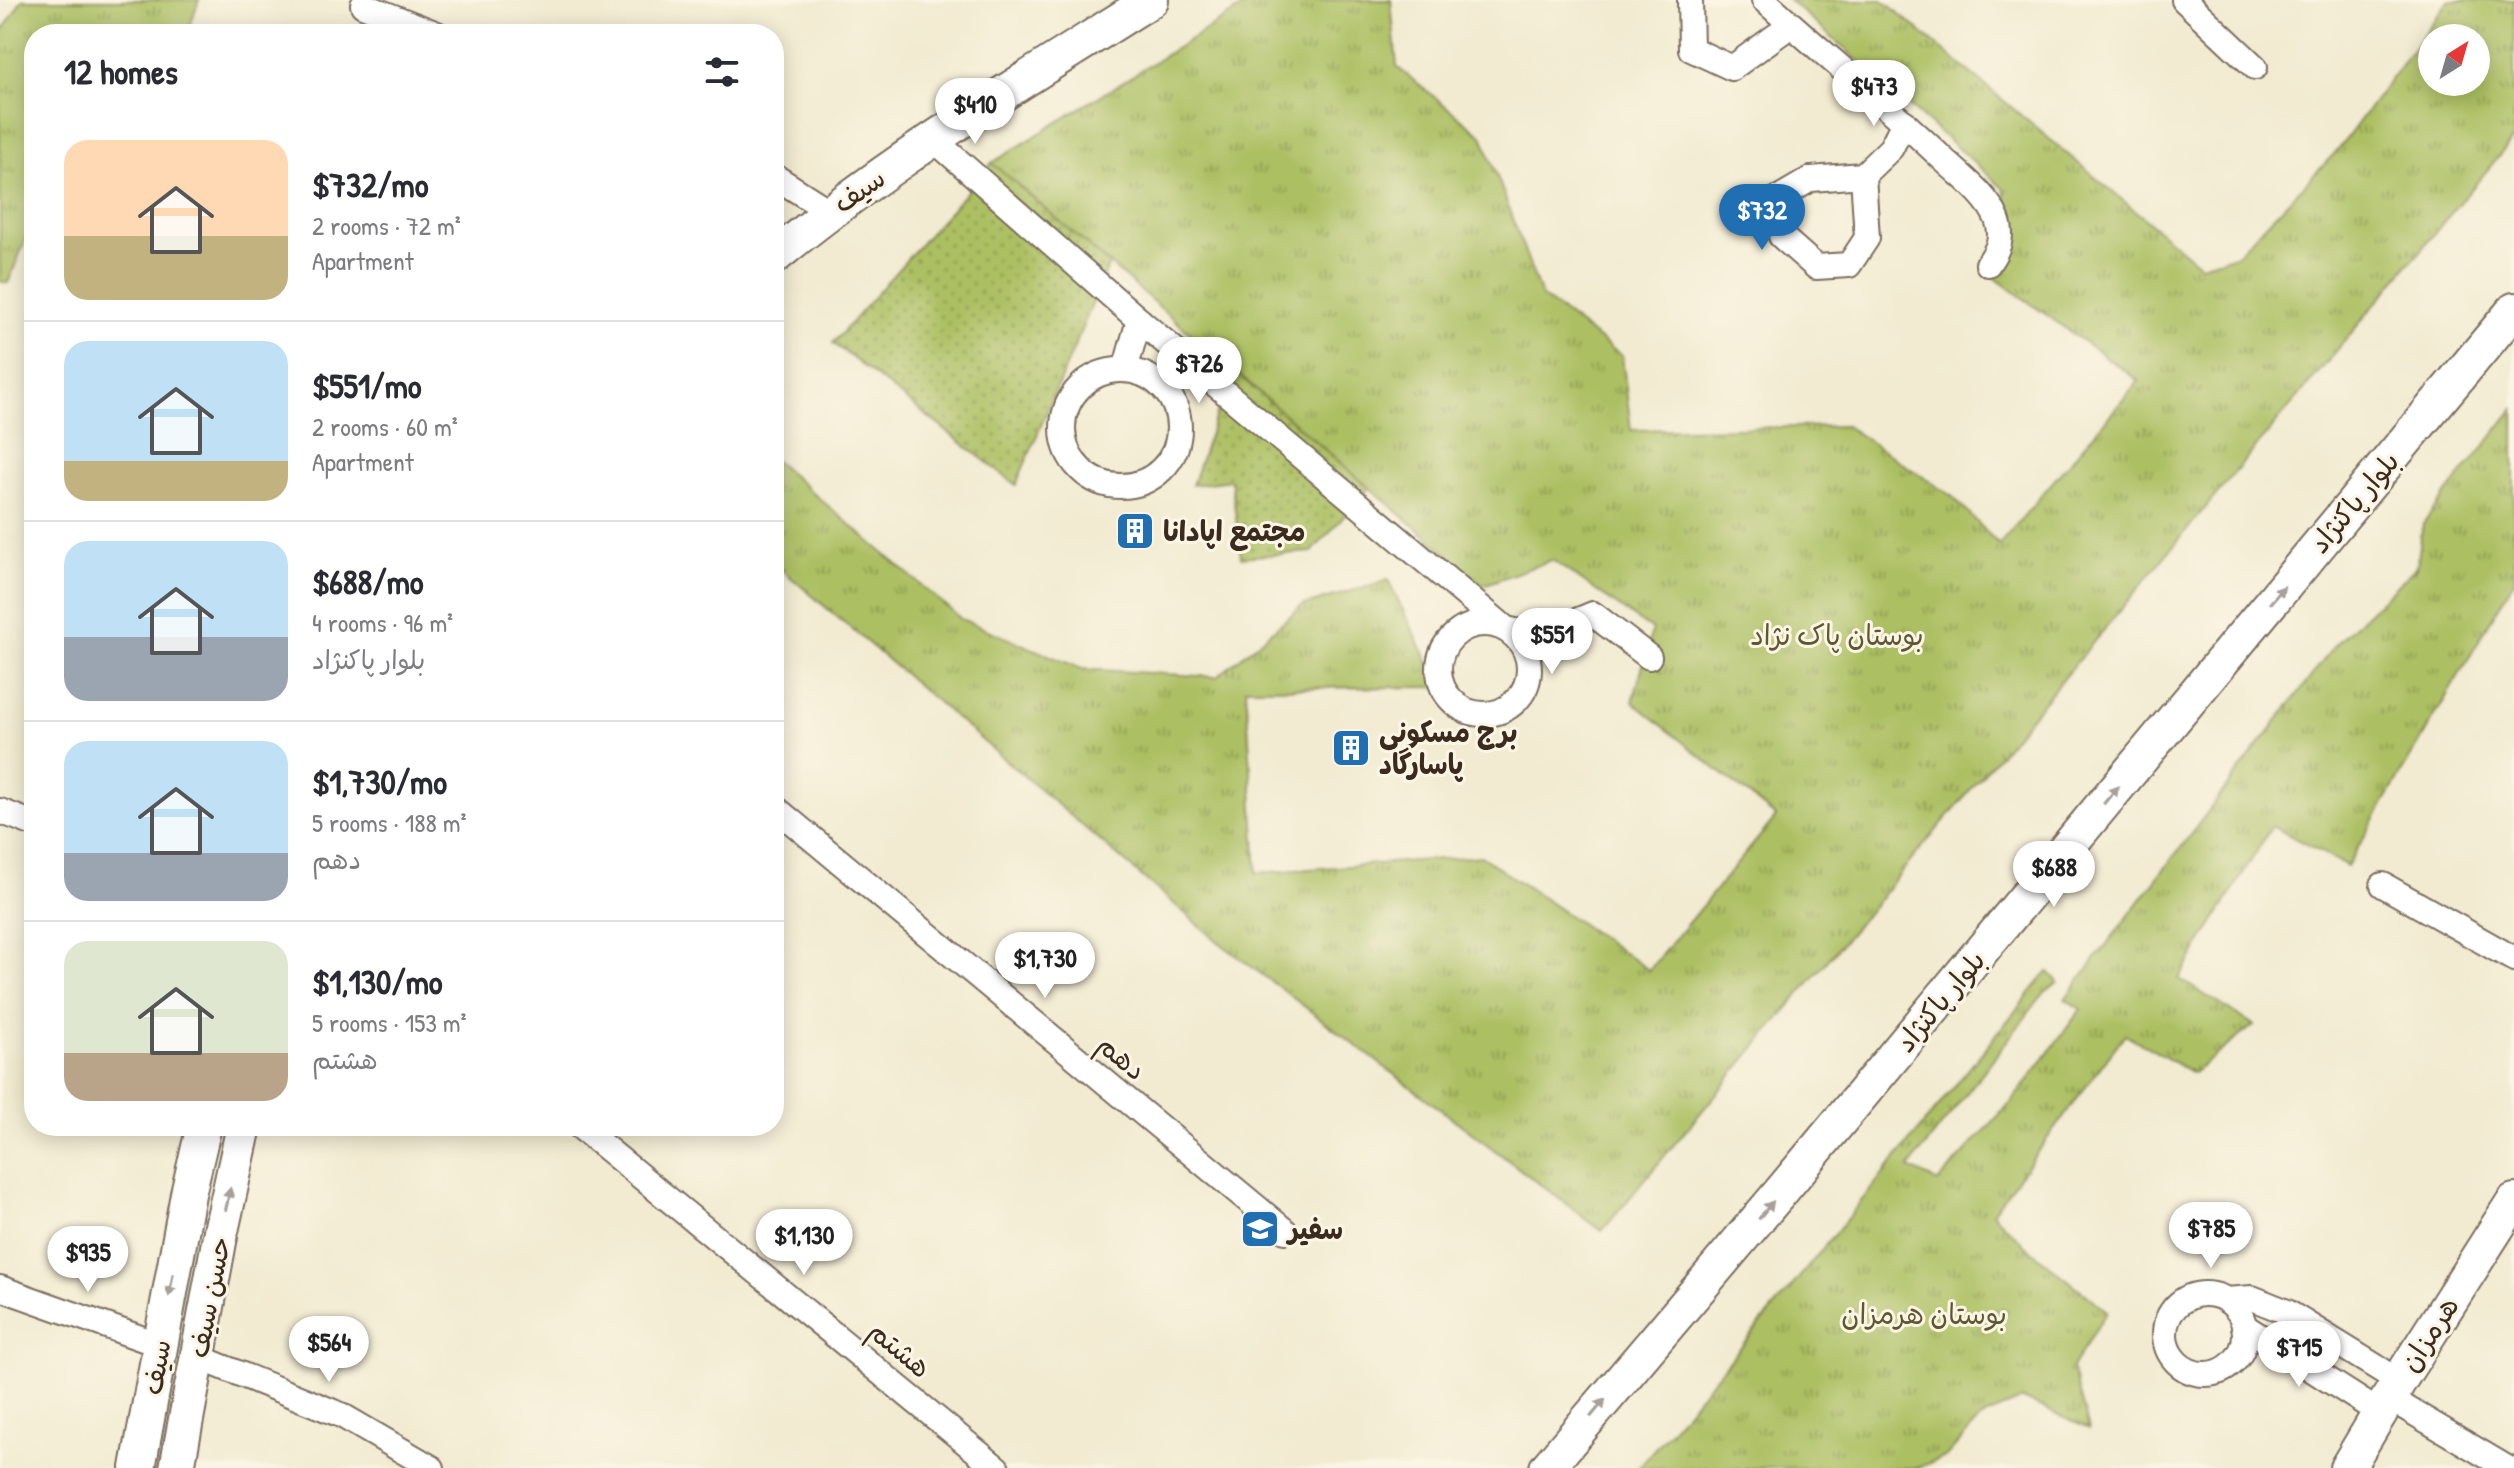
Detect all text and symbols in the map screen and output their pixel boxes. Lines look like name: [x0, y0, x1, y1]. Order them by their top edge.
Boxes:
north arrow: [2418, 24, 2490, 96]
map controls: [2418, 24, 2490, 96]
text: 12 homes: [64, 49, 178, 95]
icon: filters: [700, 50, 744, 94]
pin: $473: [1827, 60, 1921, 128]
text: $473: [1850, 68, 1898, 103]
pin: $410: [928, 78, 1022, 146]
text: $410: [953, 86, 997, 121]
street label: سیف: [825, 158, 893, 222]
text: $732/mo: [312, 162, 428, 208]
icon: home: [128, 172, 224, 268]
pin: $732: [1715, 184, 1809, 252]
text: $732: [1737, 192, 1787, 227]
text: 2 rooms · 72 m²: [312, 208, 461, 243]
text: Apartment: [312, 243, 414, 278]
pin: $726: [1152, 337, 1246, 405]
text: $726: [1175, 345, 1223, 380]
text: $551/mo: [312, 363, 422, 409]
icon: home: [128, 373, 224, 469]
text: 2 rooms · 60 m²: [312, 409, 458, 444]
street label: بلوار پاکنژاد: [2300, 443, 2408, 561]
text: Apartment: [312, 444, 414, 479]
building icon: مجتمع اپادانا: [1114, 510, 1156, 552]
place label: مجتمع اپادانا: [1163, 512, 1305, 551]
text: $688/mo: [312, 559, 423, 605]
icon: home: [128, 573, 224, 669]
one-way arrow: [2268, 585, 2285, 605]
text: 4 rooms · 96 m²: [312, 605, 453, 640]
pin: $551: [1505, 608, 1599, 676]
text: $551: [1530, 616, 1574, 651]
park label: بوستان پاک نژاد: [1750, 616, 1924, 654]
text: بلوار پاکنژاد: [312, 642, 425, 677]
place label: برج مسکونی پاسارگاد: [1379, 713, 1518, 783]
building icon: برج مسکونی پاسارگاد: [1330, 727, 1372, 769]
text: $1,730/mo: [312, 759, 447, 805]
icon: home: [128, 773, 224, 869]
one-way arrow: [2102, 785, 2119, 805]
text: 5 rooms · 188 m²: [312, 805, 466, 840]
pin: $688: [2007, 841, 2101, 909]
text: دهم: [312, 842, 361, 877]
text: $688: [2031, 849, 2077, 884]
pin: $1,730: [980, 932, 1110, 1000]
text: $1,730: [1013, 940, 1077, 975]
street label: بلوار پاکنژاد: [1886, 942, 1994, 1060]
text: $1,130/mo: [312, 959, 442, 1005]
icon: home: [128, 973, 224, 1069]
text: 5 rooms · 153 m²: [312, 1005, 467, 1040]
street label: دهم: [1088, 1025, 1154, 1091]
text: هشتم: [312, 1042, 378, 1077]
one-way arrow: [222, 1186, 235, 1211]
one-way arrow: [1757, 1200, 1774, 1220]
pin: $785: [2164, 1202, 2258, 1270]
school or university icon: سفیر: [1239, 1208, 1281, 1250]
pin: $1,130: [739, 1209, 869, 1277]
place label: سفیر: [1285, 1210, 1343, 1248]
text: $785: [2187, 1210, 2235, 1245]
text: $1,130: [774, 1217, 834, 1252]
pin: $935: [41, 1226, 135, 1294]
street label: حسن سیف: [179, 1233, 239, 1361]
text: $935: [65, 1234, 111, 1269]
one-way arrow: [164, 1272, 177, 1297]
street label: هرمزان: [2391, 1289, 2467, 1379]
park label: بوستان هرمزان: [1841, 1295, 2007, 1333]
street label: هشتم: [859, 1312, 939, 1389]
pin: $564: [282, 1316, 376, 1384]
pin: $715: [2252, 1321, 2346, 1389]
text: $564: [307, 1324, 351, 1359]
text: $715: [2276, 1329, 2322, 1364]
street label: سیف: [132, 1336, 180, 1398]
one-way arrow: [1589, 1399, 1606, 1419]

